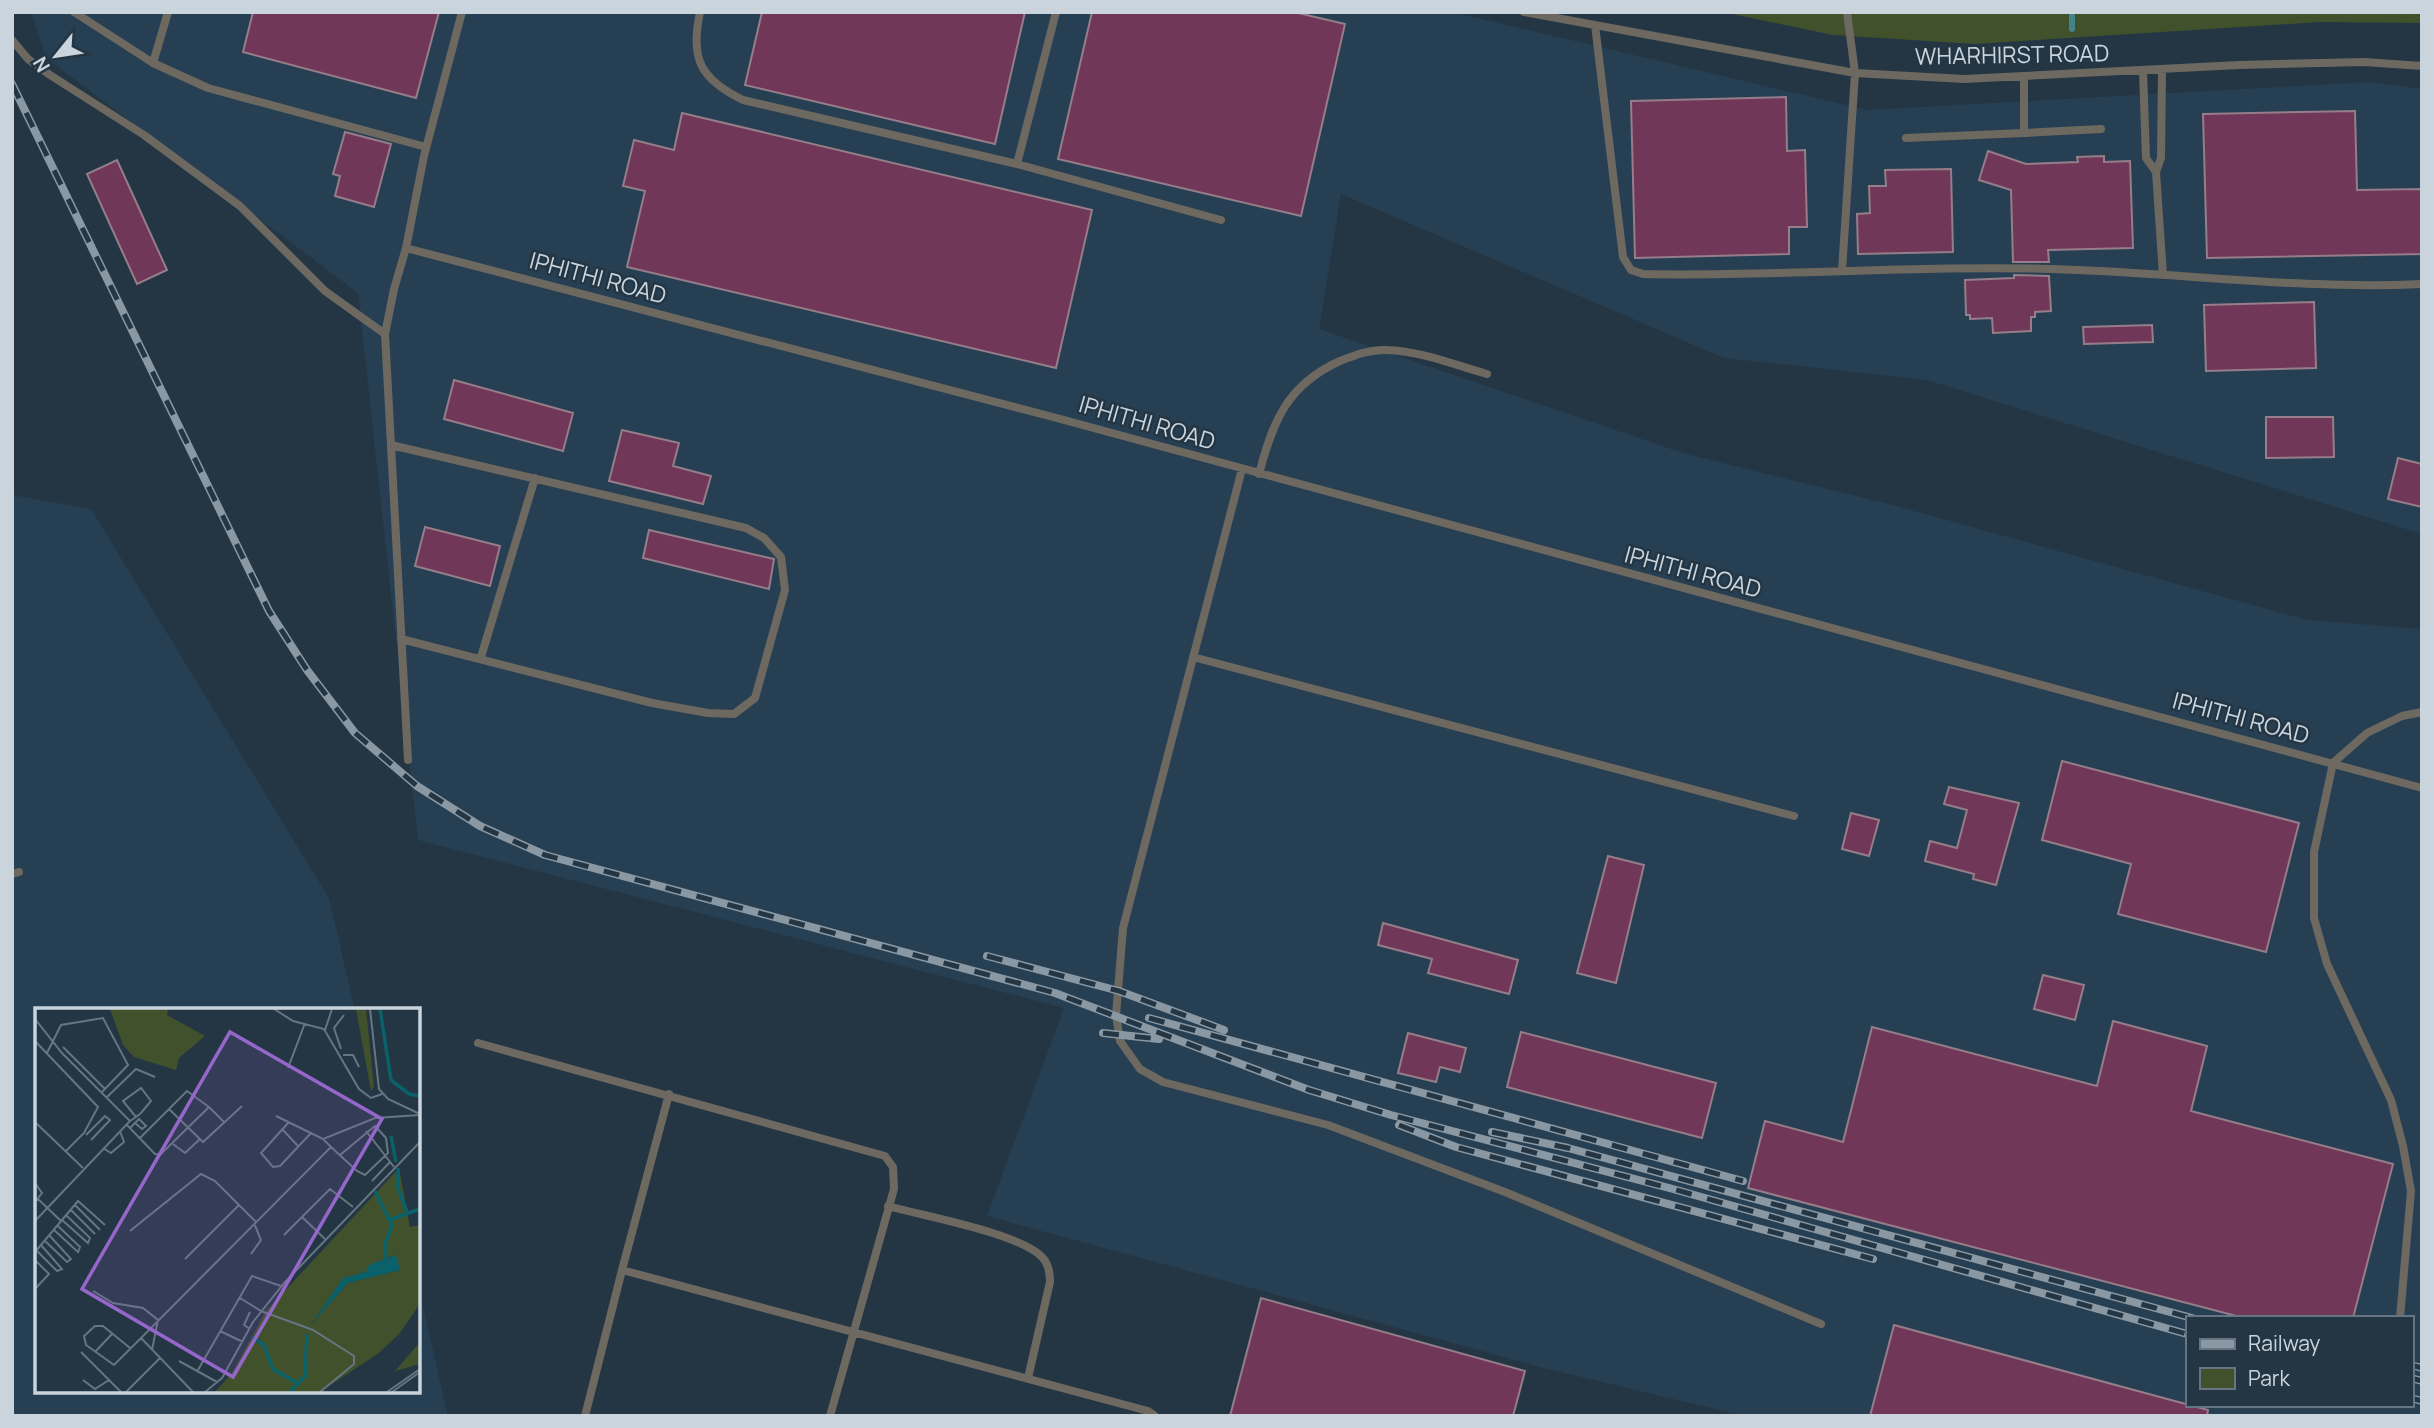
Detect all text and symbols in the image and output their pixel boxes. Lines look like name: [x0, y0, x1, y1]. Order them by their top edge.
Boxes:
north arrow: [21, 21, 91, 91]
street label: WHARHIRST ROAD: [1914, 36, 2109, 72]
text: N: [27, 52, 56, 77]
street label: IPHITHI ROAD: [526, 243, 670, 311]
street label: IPHITHI ROAD: [1075, 387, 1219, 457]
street label: IPHITHI ROAD: [1621, 537, 1765, 605]
street label: IPHITHI ROAD: [2169, 683, 2313, 751]
inset map: [35, 1008, 420, 1393]
legend: [2186, 1316, 2413, 1407]
text: Railway: [2248, 1329, 2320, 1357]
text: Park: [2248, 1364, 2290, 1392]

